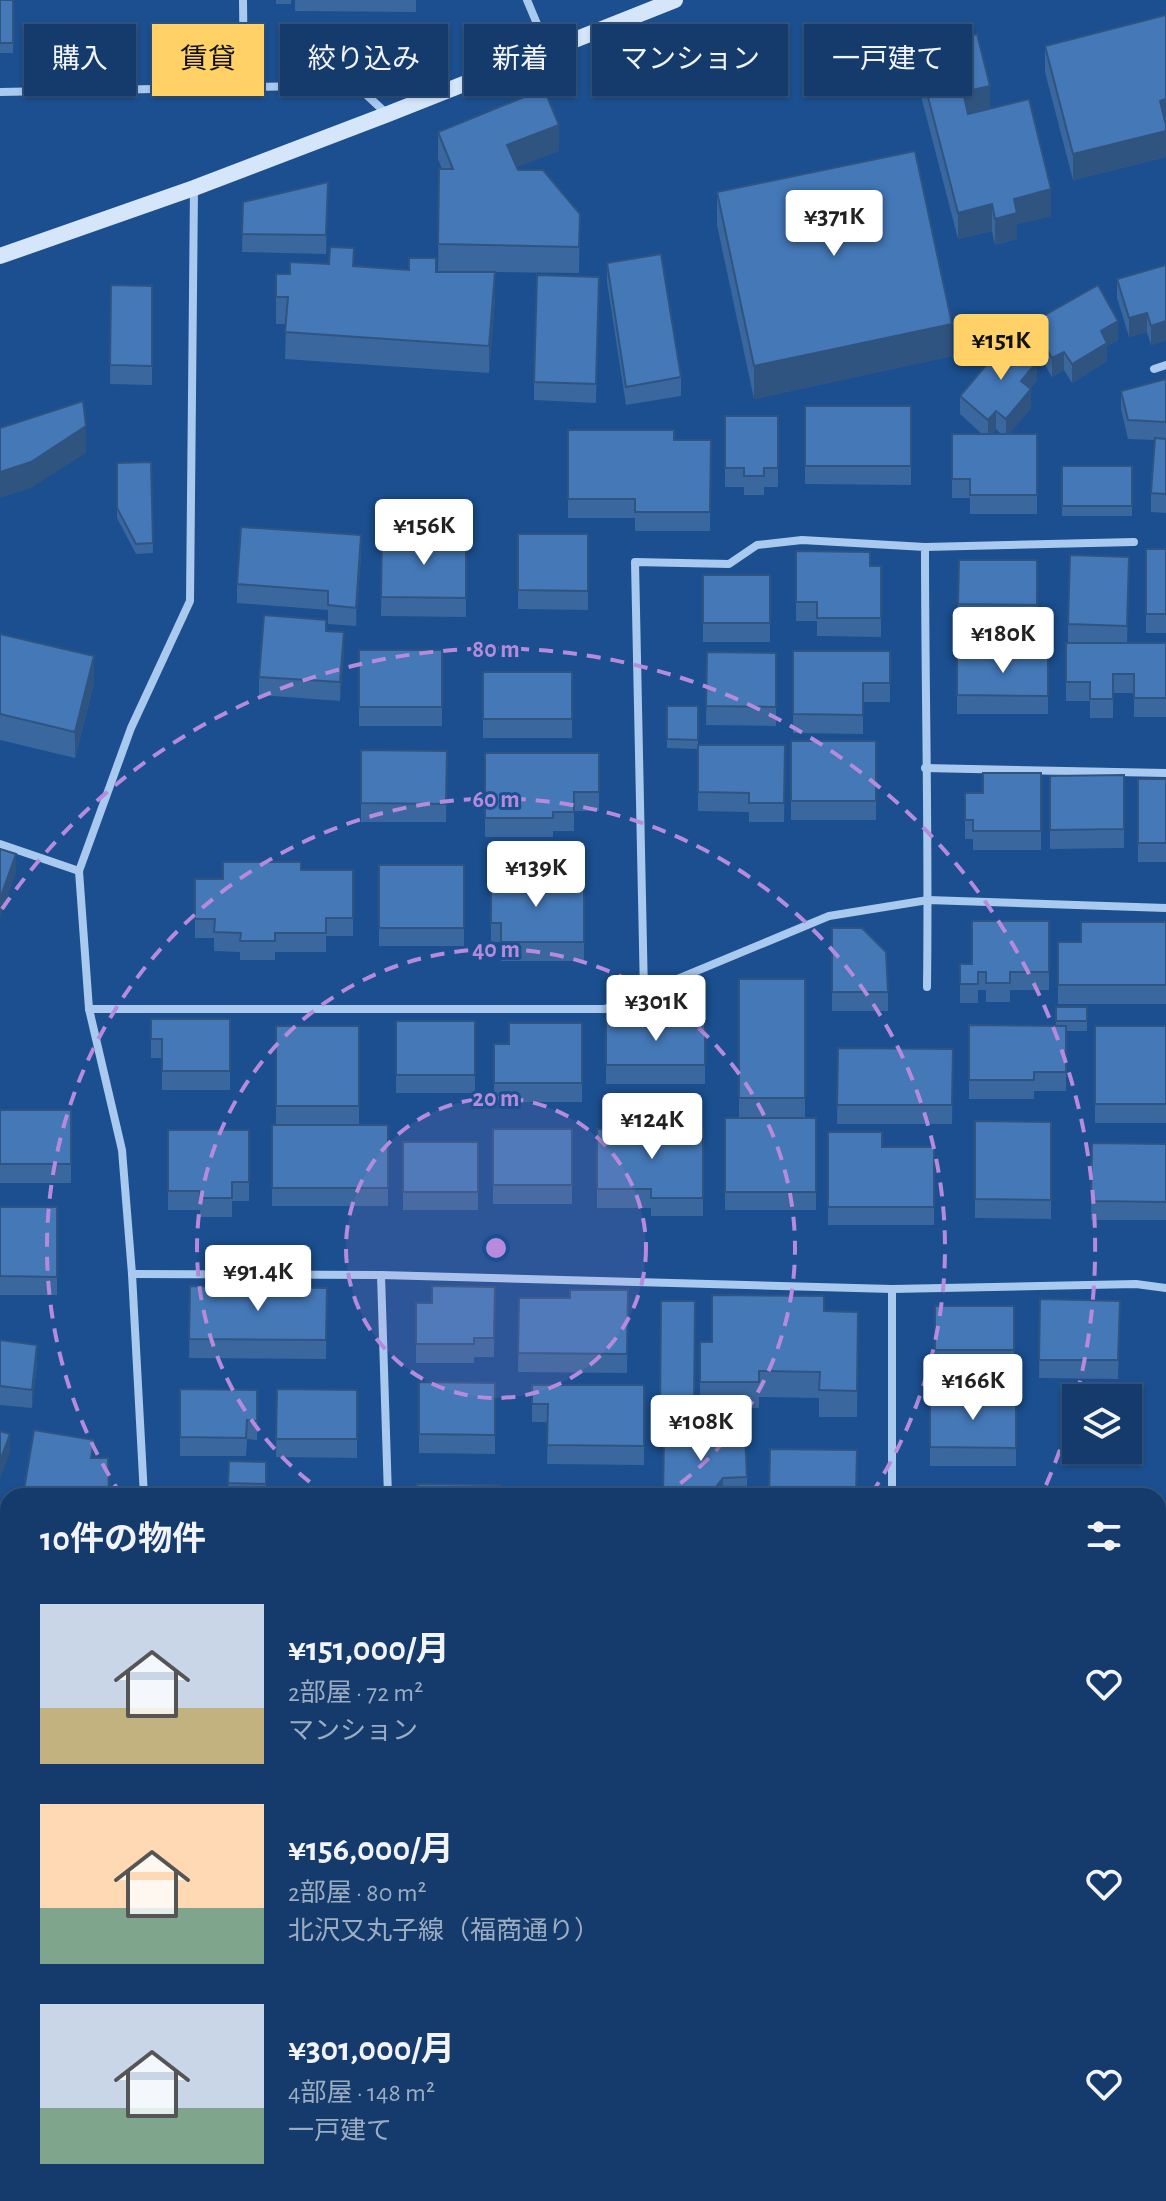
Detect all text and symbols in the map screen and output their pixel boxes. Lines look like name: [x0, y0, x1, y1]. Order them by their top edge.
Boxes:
chip: 購入: [24, 24, 136, 96]
chip: 賃貸: [152, 24, 264, 96]
chip: 絞り込み: [280, 24, 448, 96]
chip: 新着: [464, 24, 576, 96]
chip: マンション: [592, 24, 788, 96]
chip: 一戸建て: [804, 24, 972, 96]
pin: ¥371K: [778, 190, 890, 258]
text: ¥371K: [804, 203, 864, 229]
pin: ¥151K: [945, 314, 1057, 382]
text: ¥151K: [972, 327, 1030, 353]
pin: ¥156K: [368, 499, 480, 567]
text: ¥156K: [393, 512, 455, 538]
pin: ¥180K: [947, 607, 1059, 675]
text: ¥180K: [971, 620, 1035, 646]
text: 80 m: [472, 638, 520, 662]
text: 60 m: [472, 788, 520, 812]
pin: ¥139K: [480, 841, 592, 909]
text: ¥139K: [505, 854, 567, 880]
text: 40 m: [472, 938, 520, 962]
pin: ¥301K: [600, 975, 712, 1043]
text: ¥301K: [625, 988, 687, 1014]
text: 20 m: [473, 1087, 519, 1111]
pin: ¥124K: [596, 1093, 708, 1161]
text: ¥124K: [620, 1106, 684, 1132]
centre of rings: [482, 1234, 510, 1262]
pin: ¥91.4K: [193, 1245, 323, 1313]
text: ¥91.4K: [223, 1258, 293, 1284]
pin: ¥166K: [917, 1354, 1029, 1422]
text: ¥166K: [941, 1367, 1005, 1393]
map controls: [1062, 1384, 1142, 1464]
button: layers: [1062, 1384, 1142, 1464]
pin: ¥108K: [645, 1395, 757, 1463]
text: ¥108K: [669, 1408, 733, 1434]
icon: filters: [1082, 1514, 1126, 1558]
text: 10件の物件: [40, 1523, 206, 1557]
text: ¥151,000/月: [288, 1633, 450, 1667]
icon: home: [104, 1636, 200, 1732]
icon: heart: [1082, 1662, 1126, 1706]
text: 2部屋 · 72 m²: [288, 1680, 423, 1706]
text: マンション: [288, 1718, 418, 1744]
text: ¥156,000/月: [288, 1833, 454, 1867]
icon: home: [104, 1836, 200, 1932]
icon: heart: [1082, 1862, 1126, 1906]
text: 2部屋 · 80 m²: [288, 1880, 427, 1906]
text: 北沢又丸子線（福商通り）: [288, 1918, 600, 1944]
text: ¥301,000/月: [288, 2033, 455, 2067]
icon: home: [104, 2036, 200, 2132]
icon: heart: [1082, 2062, 1126, 2106]
text: 4部屋 · 148 m²: [288, 2080, 435, 2106]
text: 一戸建て: [288, 2118, 392, 2144]

